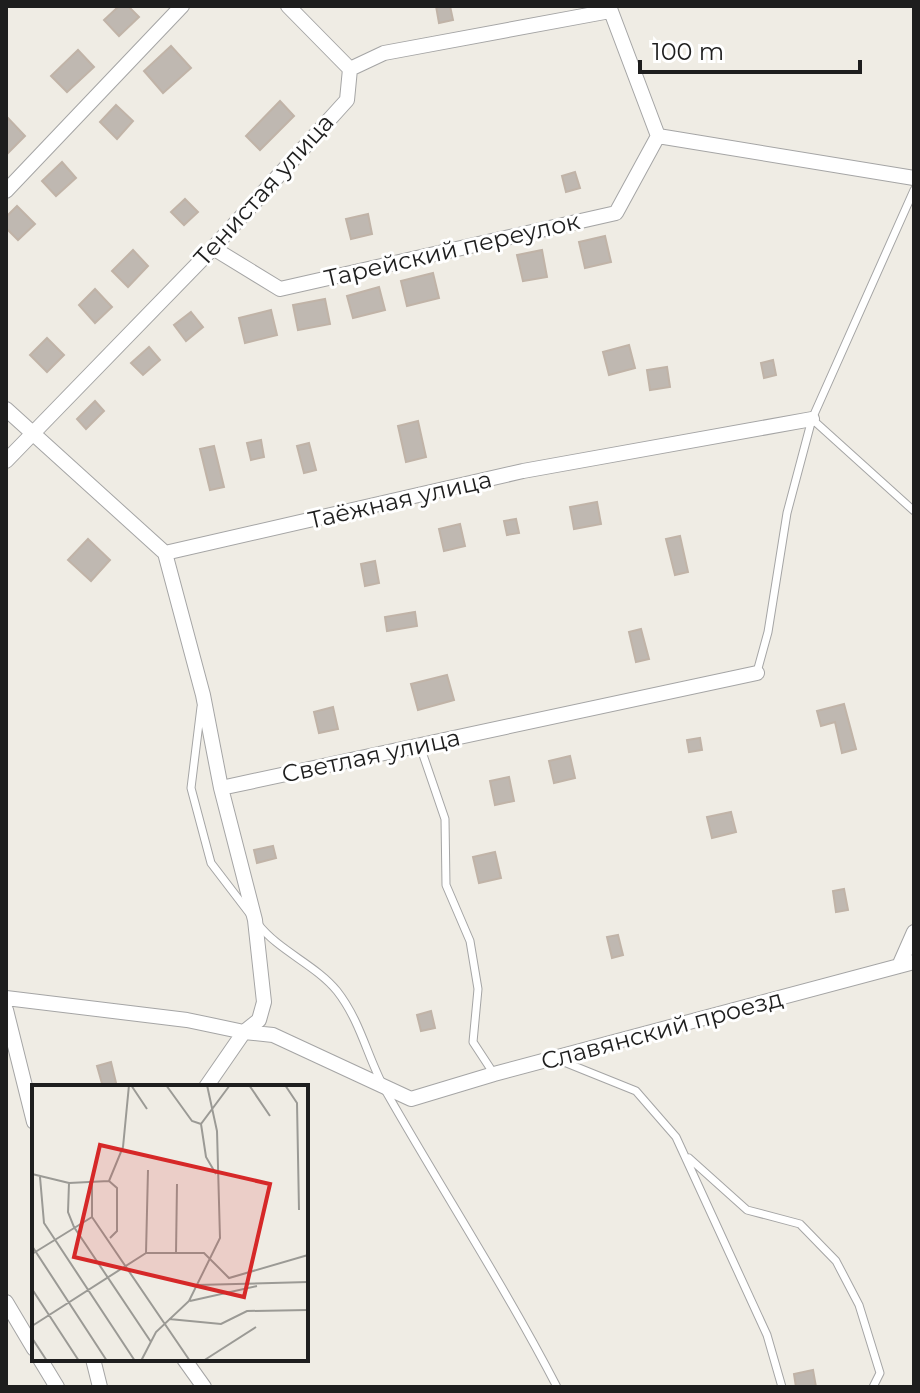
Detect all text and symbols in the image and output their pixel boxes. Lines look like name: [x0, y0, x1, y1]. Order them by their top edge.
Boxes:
scale bar: [640, 24, 860, 74]
text: 100 m: [652, 37, 724, 66]
street label: Тенистая улица: [188, 108, 340, 272]
street label: Тарейский переулок: [321, 206, 582, 293]
street label: Таёжная улица: [305, 464, 495, 535]
street label: Светлая улица: [279, 722, 463, 789]
street label: Славянский проезд: [538, 983, 786, 1076]
inset map: [32, 1085, 308, 1361]

